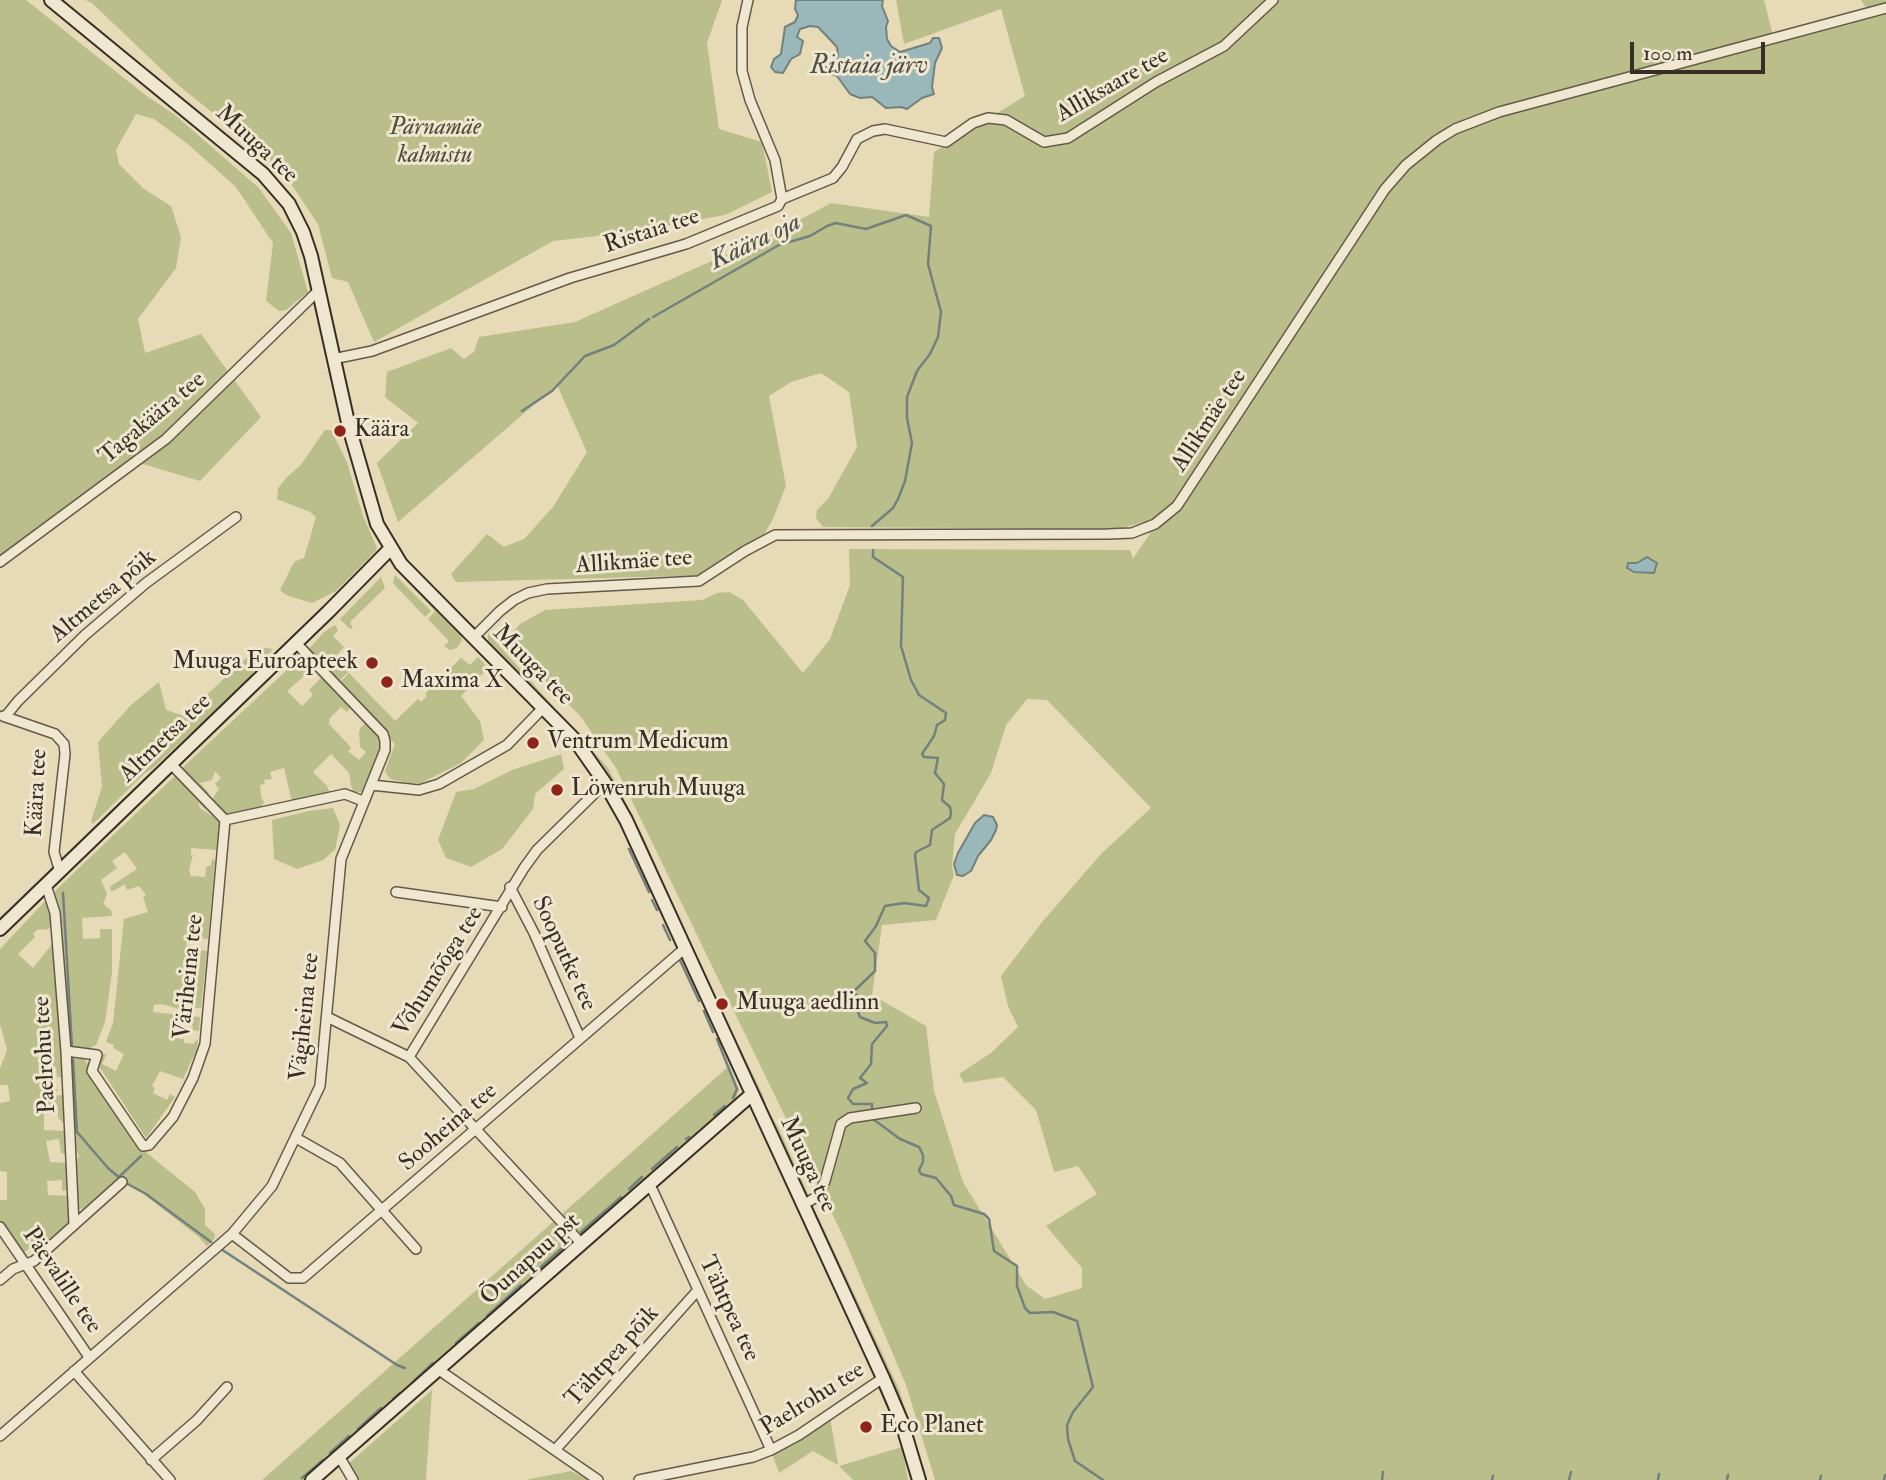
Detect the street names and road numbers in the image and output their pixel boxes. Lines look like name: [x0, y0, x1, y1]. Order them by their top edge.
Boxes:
street label: Alliksaare tee: [1052, 42, 1174, 130]
street label: Muuga tee: [209, 100, 303, 190]
street label: Ristaia tee: [601, 203, 703, 261]
street label: Allikmäe tee: [1166, 364, 1254, 478]
street label: Tagakäära tee: [94, 366, 212, 472]
street label: Altmetsa põik: [45, 544, 163, 650]
street label: Allikmäe tee: [575, 545, 693, 581]
street label: Muuga tee: [486, 620, 578, 712]
street label: Altmetsa tee: [114, 688, 218, 790]
street label: Käära tee: [21, 748, 55, 838]
street label: Sooputke tee: [524, 892, 602, 1016]
street label: Võhumõõga tee: [388, 902, 490, 1042]
street label: Väriheina tee: [169, 913, 211, 1041]
street label: Vägiheina tee: [285, 952, 327, 1082]
street label: Paelrohu tee: [29, 996, 63, 1114]
street label: Sooheina tee: [394, 1078, 504, 1178]
street label: Muuga tee: [772, 1113, 842, 1217]
street label: Õunapuu pst: [475, 1208, 587, 1312]
street label: Päevalille tee: [15, 1222, 107, 1340]
street label: Tähtpea tee: [691, 1252, 765, 1366]
street label: Tähtpea põik: [560, 1300, 666, 1414]
street label: Paelrohu tee: [756, 1357, 870, 1443]

